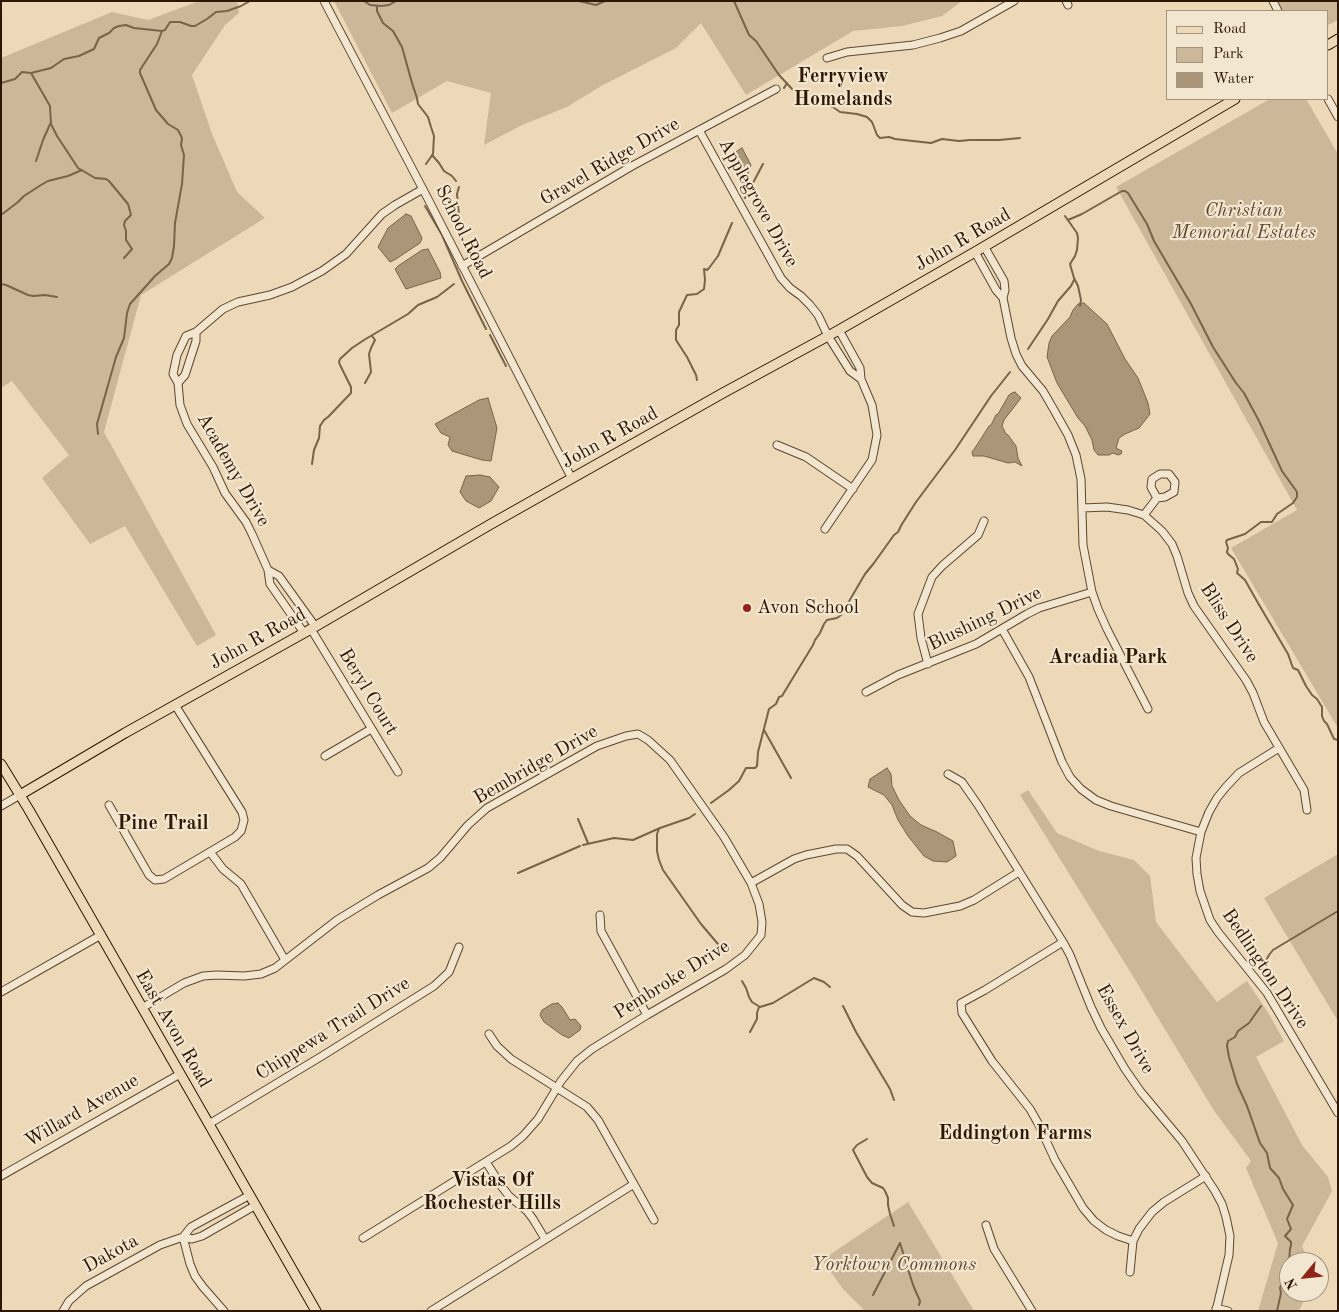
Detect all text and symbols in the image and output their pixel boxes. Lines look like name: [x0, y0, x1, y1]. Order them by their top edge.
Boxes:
legend: [1166, 10, 1329, 100]
text: Road: [1213, 22, 1246, 37]
text: Park: [1213, 47, 1244, 62]
district label: Ferryview Homelands: [794, 65, 892, 112]
text: Water: [1213, 72, 1254, 87]
street label: Gravel Ridge Drive: [536, 113, 684, 211]
street label: Applegrove Drive: [713, 135, 803, 271]
street label: School Road: [430, 181, 496, 283]
park label: Christian Memorial Estates: [1172, 200, 1316, 244]
street label: John R Road: [911, 203, 1015, 277]
street label: John R Road: [558, 402, 662, 474]
street label: Academy Drive: [191, 409, 275, 531]
street label: Bliss Drive: [1195, 579, 1263, 667]
street label: Blushing Drive: [924, 582, 1046, 656]
place label: Avon School: [757, 597, 859, 619]
marker: Avon School: [741, 602, 753, 614]
street label: John R Road: [206, 603, 310, 675]
street label: Beryl Court: [333, 645, 403, 739]
district label: Arcadia Park: [1049, 646, 1167, 670]
street label: Bembridge Drive: [470, 720, 602, 810]
district label: Pine Trail: [117, 812, 209, 836]
street label: Bedlington Drive: [1216, 905, 1314, 1033]
street label: Pembroke Drive: [610, 935, 734, 1025]
street label: East Avon Road: [130, 966, 216, 1092]
street label: Chippewa Trail Drive: [252, 972, 414, 1086]
street label: Essex Drive: [1091, 980, 1159, 1078]
street label: Willard Avenue: [21, 1069, 143, 1153]
district label: Eddington Farms: [938, 1122, 1092, 1146]
district label: Vistas Of Rochester Hills: [423, 1169, 561, 1216]
street label: Dakota: [79, 1230, 143, 1278]
north arrow: [1279, 1252, 1329, 1302]
park label: Yorktown Commons: [812, 1254, 976, 1276]
text: N: [1283, 1276, 1300, 1292]

